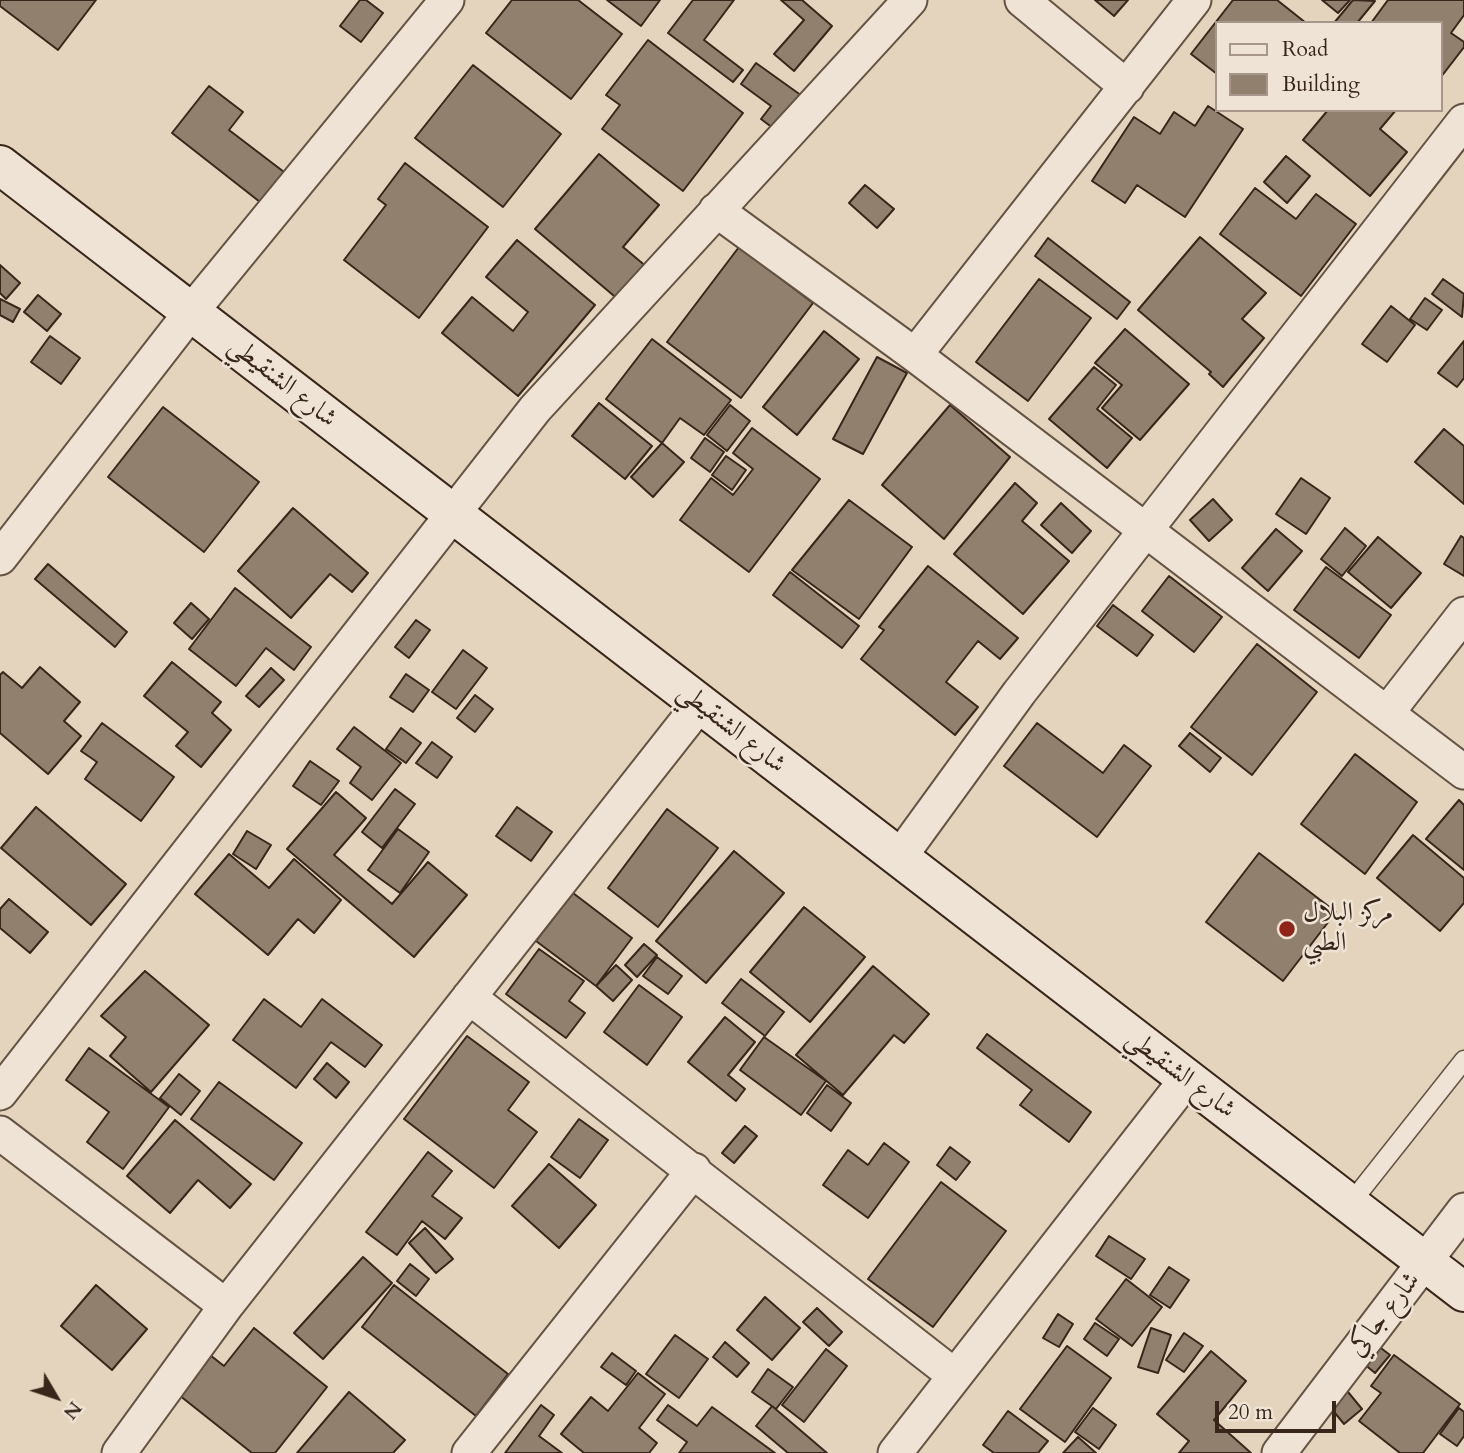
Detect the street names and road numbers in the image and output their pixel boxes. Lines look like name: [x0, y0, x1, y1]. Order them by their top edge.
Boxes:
street label: شارع الشنقيطي: [222, 331, 342, 435]
street label: شارع الشنقيطي: [671, 677, 791, 781]
street label: شارع الشنقيطي: [1119, 1024, 1241, 1126]
street label: شارع جاكي: [1342, 1266, 1428, 1364]

